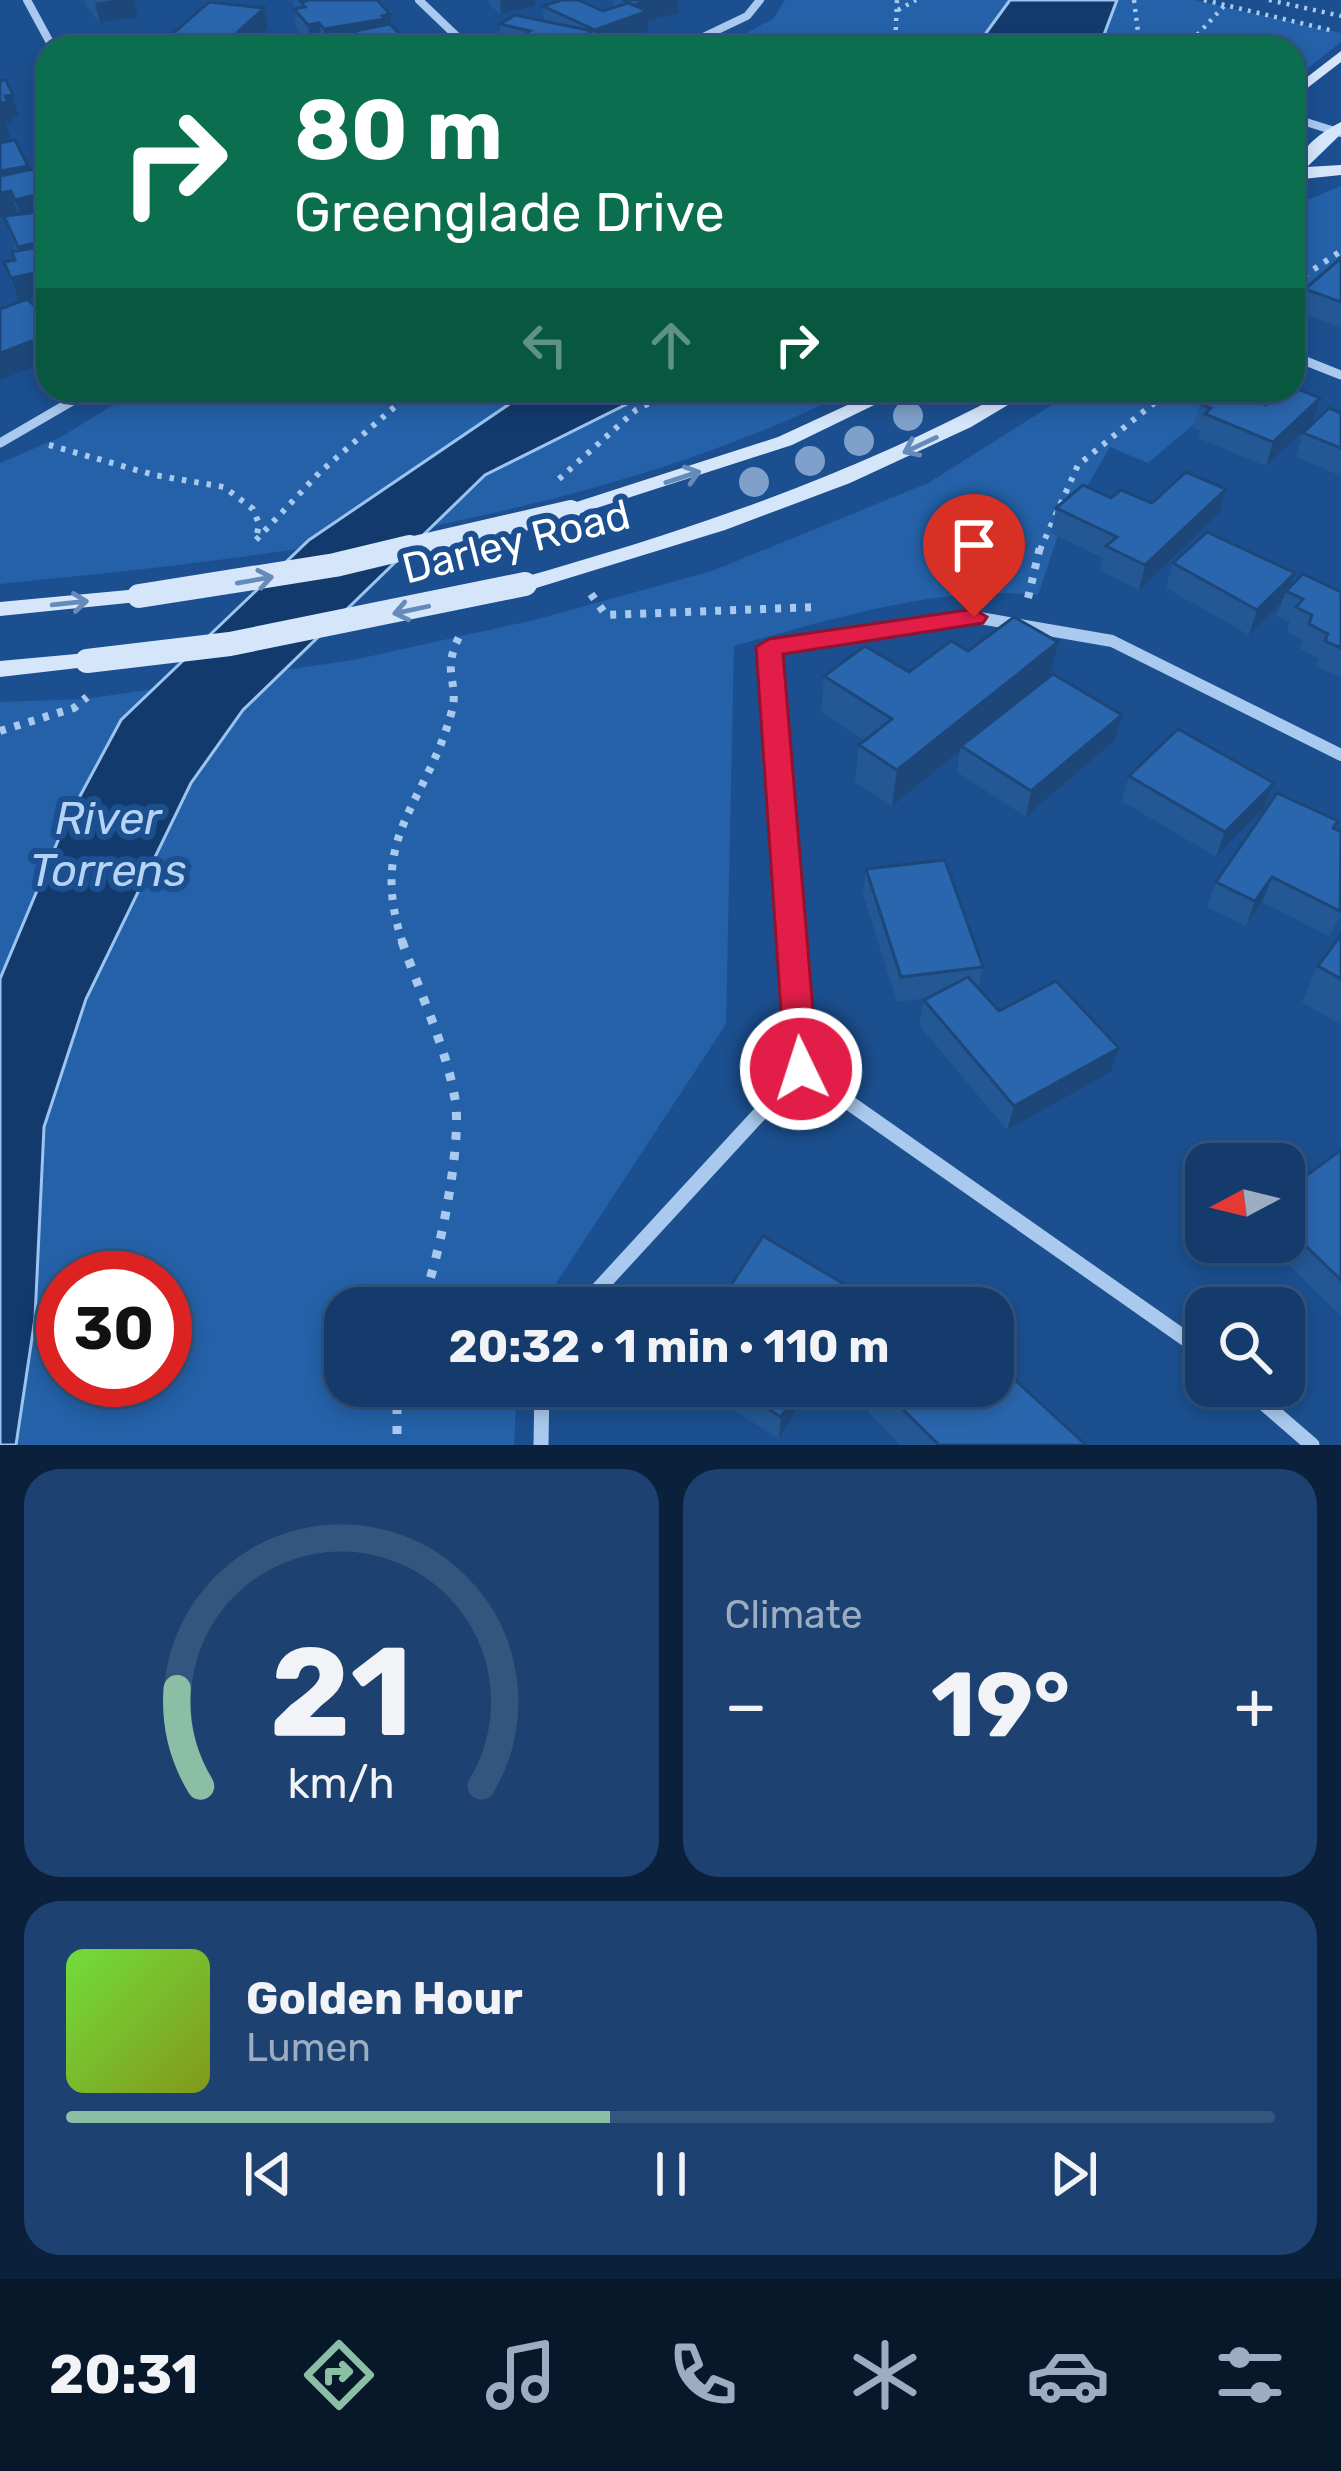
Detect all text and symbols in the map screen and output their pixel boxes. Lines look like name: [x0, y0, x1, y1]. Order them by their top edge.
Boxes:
text: 80 m: [294, 80, 503, 180]
icon: right: [96, 84, 252, 240]
text: Greenglade Drive: [294, 181, 725, 245]
icon: left: [512, 312, 578, 378]
icon: ahead: [638, 312, 704, 378]
icon: right: [764, 312, 830, 378]
one-way arrow: [903, 435, 939, 457]
one-way arrow: [663, 465, 701, 487]
street label: Darley Road: [397, 490, 635, 594]
pin: [923, 494, 1025, 617]
icon: arrive: [941, 512, 1007, 578]
one-way arrow: [234, 567, 273, 590]
one-way arrow: [49, 591, 88, 614]
one-way arrow: [393, 599, 431, 622]
water label: River Torrens: [29, 792, 187, 897]
position arrow: [738, 1006, 864, 1132]
north arrow: [1185, 1143, 1305, 1263]
map controls: [1185, 1143, 1305, 1407]
speed limit sign: 30: [36, 1251, 192, 1407]
button: search: [1185, 1287, 1305, 1407]
text: 20:32 · 1 min · 110 m: [448, 1320, 890, 1373]
text: Climate: [725, 1592, 863, 1638]
text: 21: [270, 1618, 413, 1766]
text: 19°: [931, 1652, 1070, 1759]
text: −: [725, 1666, 767, 1745]
text: +: [1234, 1666, 1275, 1745]
text: km/h: [288, 1758, 395, 1809]
text: Golden Hour: [246, 1972, 523, 2025]
text: Lumen: [246, 2025, 371, 2071]
icon: previous: [235, 2141, 301, 2207]
icon: pause: [638, 2141, 704, 2207]
icon: next: [1041, 2141, 1107, 2207]
icon: directions: [297, 2333, 381, 2417]
icon: music: [479, 2333, 563, 2417]
icon: phone: [661, 2333, 745, 2417]
icon: climate: [843, 2333, 927, 2417]
icon: car: [1026, 2333, 1110, 2417]
icon: filters: [1208, 2333, 1292, 2417]
text: 20:31: [49, 2343, 198, 2407]

